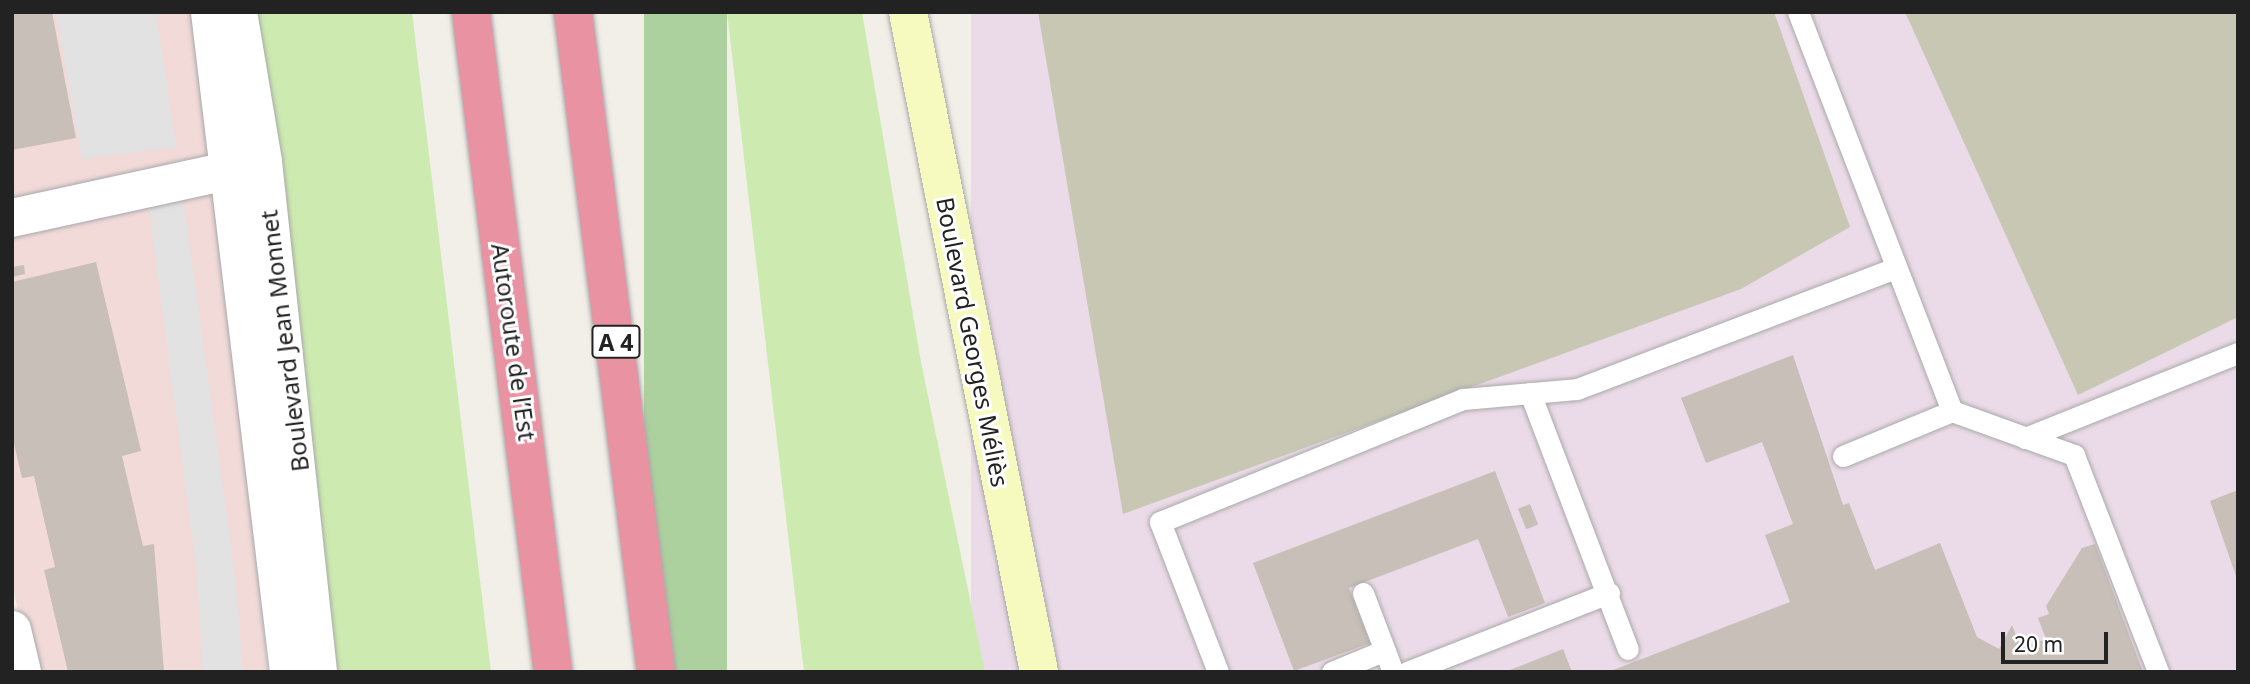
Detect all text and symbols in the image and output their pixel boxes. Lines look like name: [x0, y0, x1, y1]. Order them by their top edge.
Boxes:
street label: Boulevard Georges Méliès: [931, 195, 1015, 489]
street label: Boulevard Jean Monnet: [254, 209, 314, 473]
street label: Autoroute de l’Est: [486, 241, 542, 443]
road number: A 4: [590, 322, 642, 362]
scale bar: [2005, 618, 2112, 662]
text: 20 m: [2014, 630, 2063, 658]

